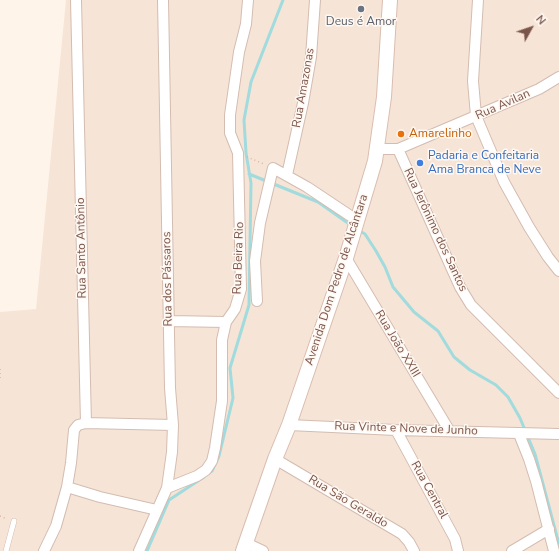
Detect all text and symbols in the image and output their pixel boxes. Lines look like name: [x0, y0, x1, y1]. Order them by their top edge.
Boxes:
marker: Deus é Amor: [356, 4, 366, 14]
north arrow: [511, 8, 551, 48]
text: N: [532, 12, 549, 28]
place label: Deus é Amor: [326, 15, 396, 29]
street label: Rua Amazonas: [290, 47, 318, 129]
street label: Rua Avilan: [473, 87, 533, 123]
place label: Amarelinho: [409, 127, 472, 141]
marker: Amarelinho: [396, 129, 406, 139]
place label: Padaria e Confeitaria Ama Branca de Neve: [428, 149, 541, 177]
marker: Padaria e Confeitaria Ama Branca de Neve: [415, 158, 425, 168]
street label: Rua Jerônimo dos Santos: [400, 166, 470, 294]
street label: Avenida Dom Pedro de Alcântara: [302, 193, 372, 367]
street label: Rua Santo Antônio: [74, 197, 90, 299]
street label: Rua Beira Rio: [231, 221, 247, 295]
street label: Rua dos Pássaros: [160, 231, 176, 327]
street label: Rua João XXIII: [371, 308, 423, 380]
street label: Rua Vinte e Nove de Junho: [334, 419, 478, 439]
street label: Rua Central: [407, 459, 451, 521]
street label: Rua São Geraldo: [305, 473, 391, 531]

